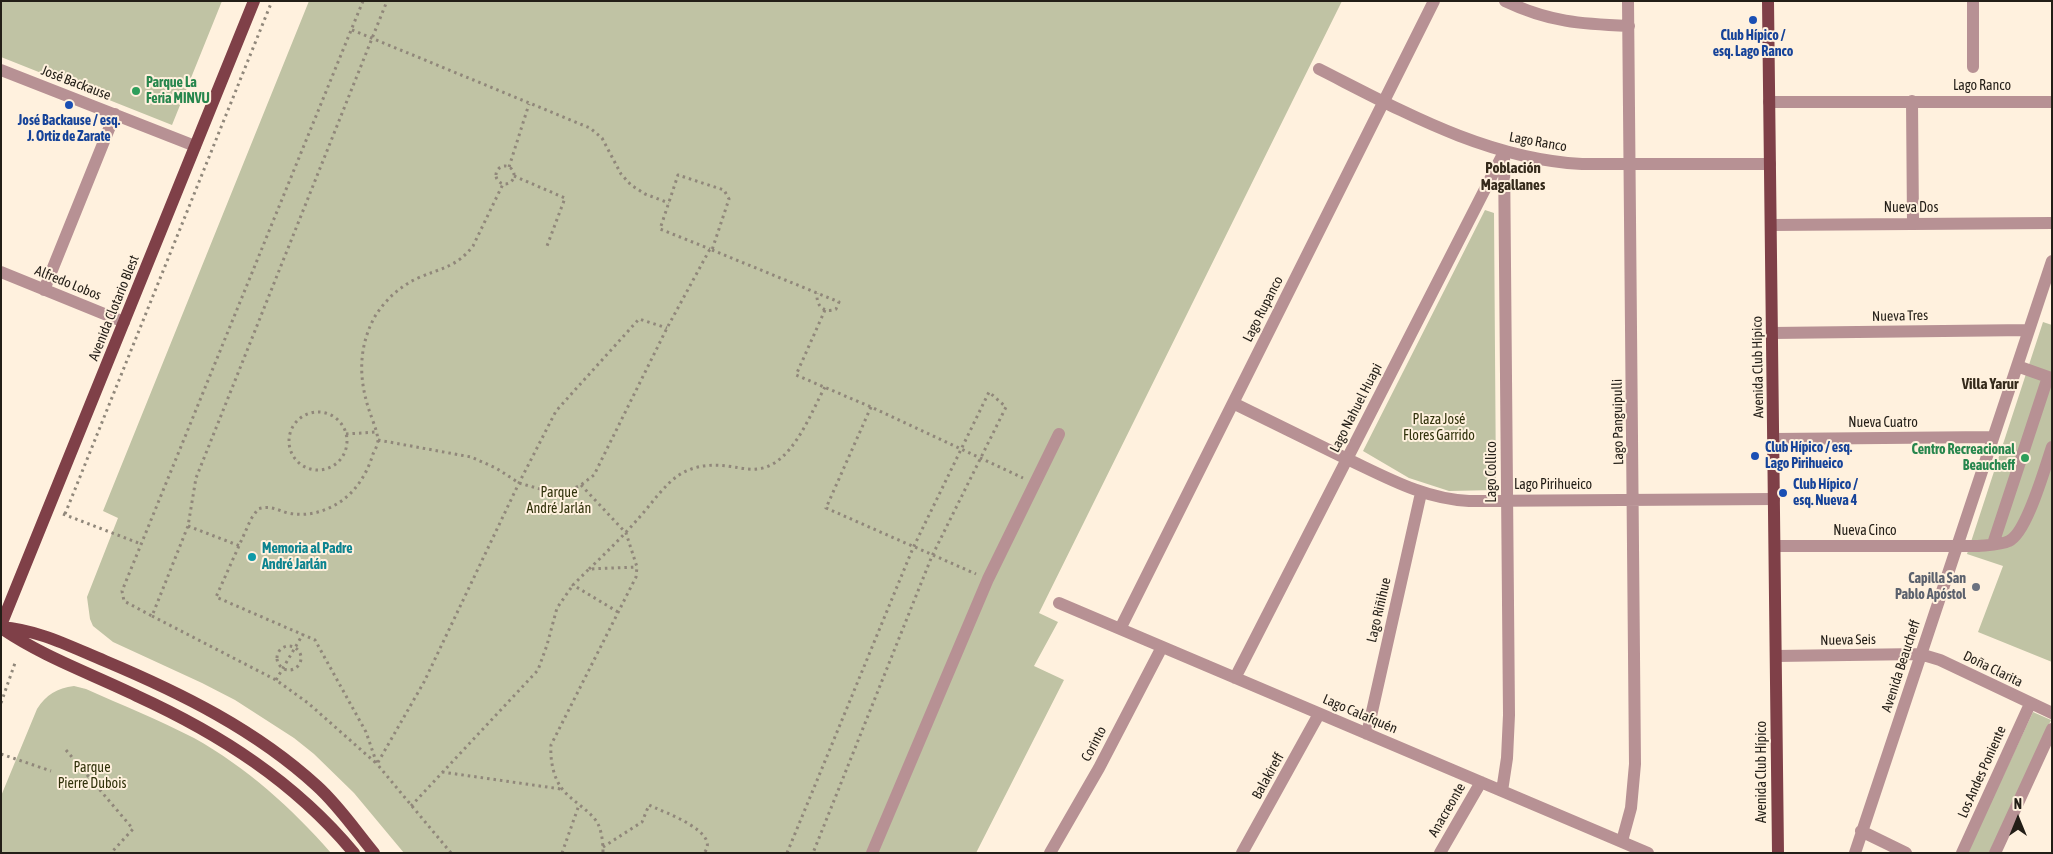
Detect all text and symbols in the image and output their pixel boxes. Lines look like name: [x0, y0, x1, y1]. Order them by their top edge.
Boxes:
marker: Club Hípico / esq. Lago Ranco: [1747, 14, 1759, 26]
place label: Club Hípico / esq. Lago Ranco: [1713, 28, 1793, 60]
street label: José Backause: [39, 62, 113, 104]
place label: Parque La Feria MINVU: [146, 75, 210, 108]
street label: Lago Ranco: [1953, 78, 2011, 94]
marker: Parque La Feria MINVU: [130, 85, 142, 97]
marker: José Backause / esq. J. Ortiz de Zarate: [63, 99, 75, 111]
place label: José Backause / esq. J. Ortiz de Zarate: [18, 113, 120, 146]
street label: Lago Ranco: [1508, 129, 1568, 155]
district label: Población Magallanes: [1481, 159, 1545, 194]
street label: Nueva Dos: [1884, 200, 1938, 216]
street label: Avenida Clotario Blest: [85, 253, 143, 363]
street label: Alfredo Lobos: [32, 262, 104, 304]
street label: Lago Rupanco: [1239, 273, 1287, 345]
street label: Nueva Tres: [1872, 307, 1928, 325]
street label: Avenida Club Hípico: [1749, 316, 1767, 418]
street label: Lago Nahuel Huapi: [1326, 361, 1386, 455]
district label: Villa Yarur: [1962, 375, 2018, 393]
street label: Lago Panguipulli: [1609, 379, 1627, 465]
park label: Plaza José Flores Garrido: [1403, 412, 1475, 444]
street label: Nueva Cuatro: [1848, 415, 1918, 431]
place label: Club Hípico / esq. Lago Pirihueico: [1765, 440, 1852, 472]
street label: Lago Collico: [1484, 441, 1500, 503]
place label: Centro Recreacional Beaucheff: [1911, 442, 2015, 474]
marker: Club Hípico / esq. Lago Pirihueico: [1749, 450, 1761, 462]
marker: Centro Recreacional Beaucheff: [2019, 452, 2031, 464]
street label: Lago Pirihueico: [1514, 477, 1592, 493]
place label: Club Hípico / esq. Nueva 4: [1793, 477, 1858, 510]
park label: Parque André Jarlán: [527, 485, 591, 518]
marker: Club Hípico / esq. Nueva 4: [1777, 487, 1789, 499]
street label: Nueva Cinco: [1833, 523, 1897, 539]
place label: Memoria al Padre André Jarlán: [262, 541, 353, 574]
marker: Memoria al Padre André Jarlán: [246, 551, 258, 563]
place label: Capilla San Pablo Apóstol: [1895, 571, 1966, 604]
street label: Lago Riñihue: [1363, 576, 1395, 644]
marker: Capilla San Pablo Apóstol: [1970, 581, 1982, 593]
street label: Avenida Beaucheff: [1878, 618, 1924, 714]
street label: Nueva Seis: [1820, 631, 1876, 649]
street label: Doña Clarita: [1961, 647, 2025, 691]
street label: Lago Calafquén: [1320, 691, 1400, 737]
street label: Avenida Club Hípico: [1754, 721, 1770, 823]
street label: Los Andes Poniente: [1954, 723, 2010, 821]
street label: Corinto: [1078, 724, 1110, 764]
street label: Balakireff: [1248, 750, 1288, 802]
park label: Parque Pierre Dubois: [58, 760, 126, 792]
street label: Anacreonte: [1425, 780, 1469, 840]
north arrow: [1993, 794, 2043, 844]
text: N: [2014, 796, 2022, 812]

